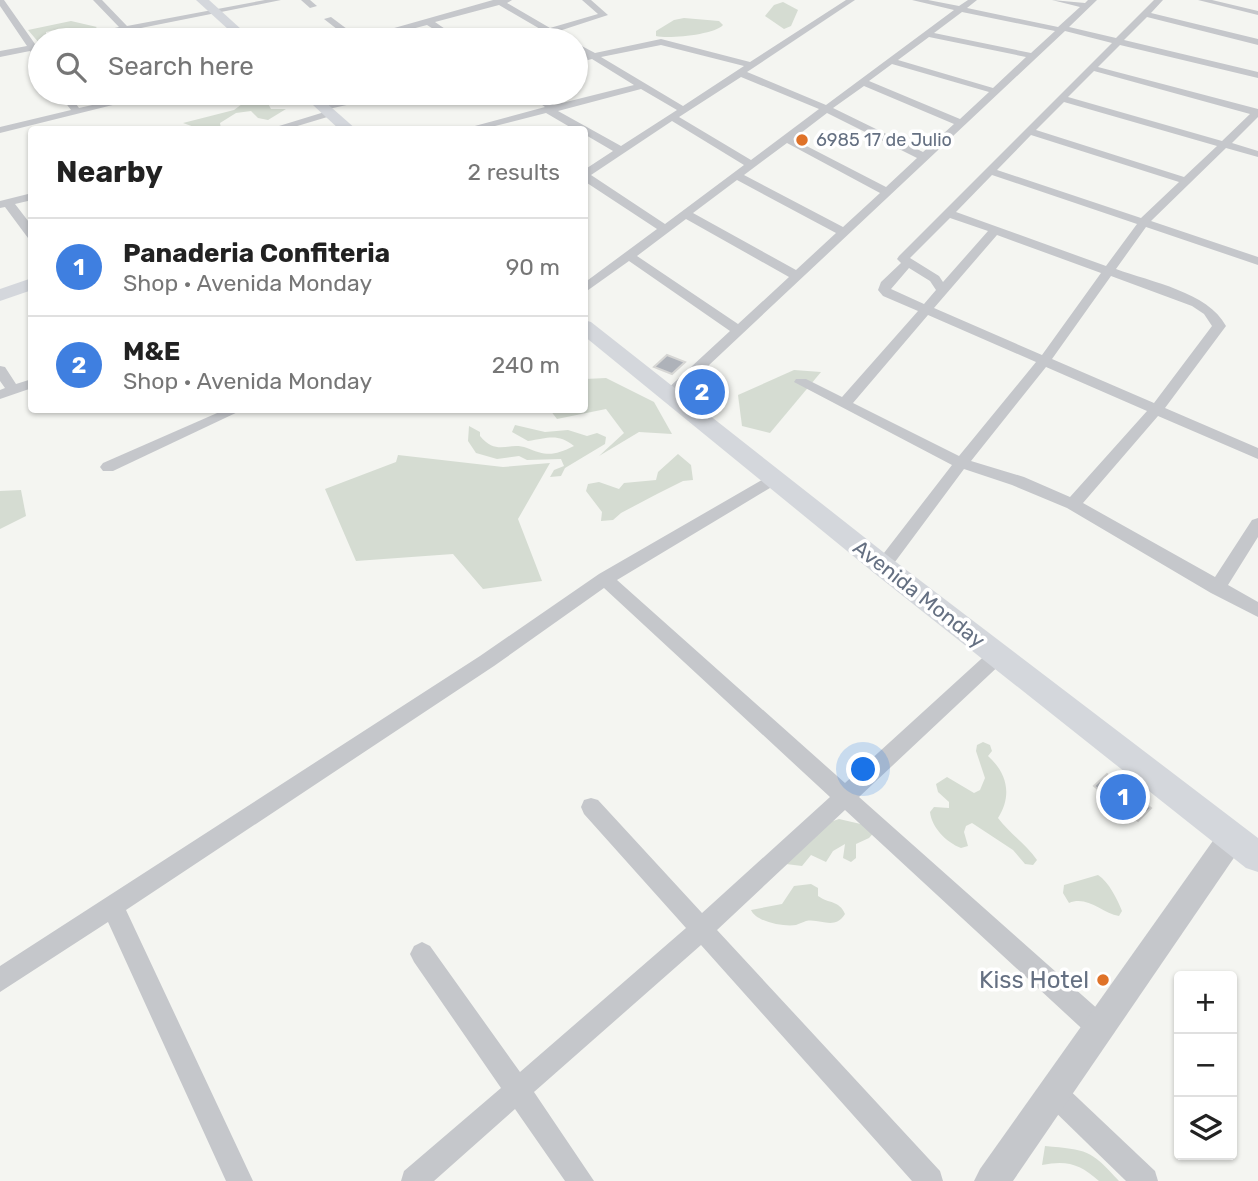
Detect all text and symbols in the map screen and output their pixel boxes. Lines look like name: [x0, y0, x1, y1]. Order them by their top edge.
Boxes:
search box: [28, 28, 588, 105]
icon: search: [52, 48, 90, 86]
text: Search here: [108, 51, 254, 82]
place label: 6985 17 de Julio: [816, 129, 952, 151]
marker: 6985 17 de Julio: [794, 132, 810, 148]
text: Nearby: [56, 154, 163, 190]
text: 2 results: [468, 158, 560, 186]
text: Panaderia Confiteria: [123, 238, 390, 269]
text: 1: [73, 253, 85, 281]
text: 90 m: [506, 253, 560, 281]
text: Shop · Avenida Monday: [123, 269, 372, 297]
text: M&E: [123, 336, 180, 367]
text: 2: [72, 351, 86, 379]
text: 240 m: [492, 351, 560, 379]
pin: 2: [679, 366, 725, 418]
text: Shop · Avenida Monday: [123, 367, 372, 395]
street label: Avenida Monday: [848, 534, 991, 653]
your location: [846, 752, 880, 786]
pin: 1: [1100, 771, 1146, 823]
place label: Kiss Hotel: [979, 966, 1089, 994]
map controls: [1174, 971, 1237, 1160]
button: +: [1174, 971, 1237, 1034]
marker: Kiss Hotel: [1095, 972, 1111, 988]
button: −: [1174, 1034, 1237, 1097]
button: layers: [1174, 1097, 1237, 1160]

